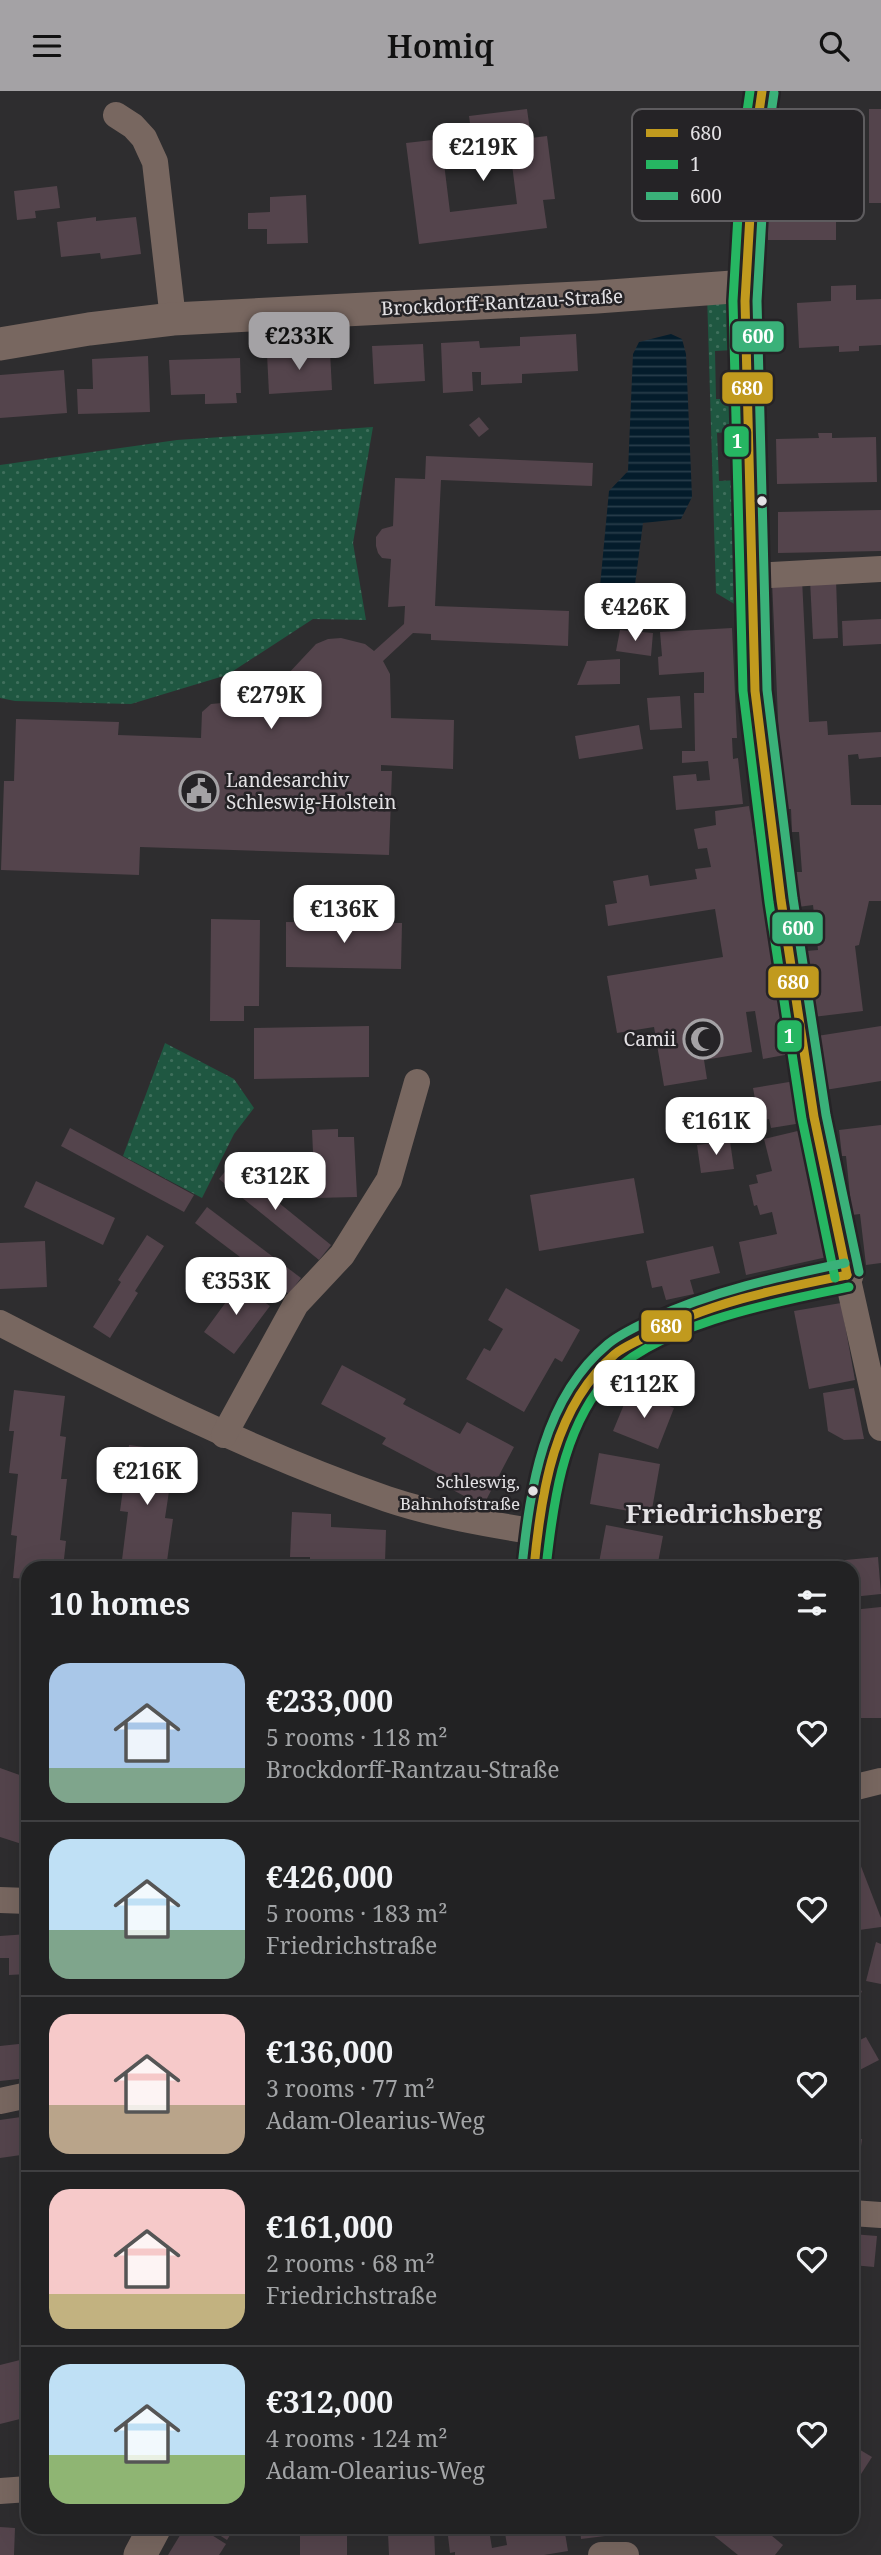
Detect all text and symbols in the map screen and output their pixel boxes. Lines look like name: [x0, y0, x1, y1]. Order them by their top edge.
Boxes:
text: Homiq: [387, 24, 494, 67]
icon: menu: [28, 27, 66, 65]
icon: search: [815, 27, 853, 65]
legend: [632, 109, 864, 221]
text: 680: [690, 120, 722, 146]
pin: €219K: [434, 123, 532, 183]
text: €219K: [449, 130, 517, 162]
text: 1: [690, 151, 701, 177]
text: 600: [690, 183, 722, 209]
street label: Brockdorff-Rantzau-Straße: [380, 283, 624, 321]
pin: €233K: [250, 313, 348, 372]
text: €233K: [265, 319, 333, 351]
line badge: 600: [731, 320, 785, 353]
text: 600: [742, 323, 774, 349]
line badge: 680: [721, 371, 774, 405]
text: 680: [731, 375, 763, 401]
line badge: 1: [723, 425, 750, 458]
text: 1: [732, 428, 742, 454]
unlabelled marker: [755, 494, 769, 508]
pin: €426K: [586, 583, 684, 643]
text: €426K: [601, 590, 669, 622]
pin: €279K: [222, 671, 320, 731]
text: €279K: [237, 678, 305, 710]
place label: Landesarchiv Schleswig-Holstein: [226, 767, 397, 815]
public building icon: Landesarchiv Schleswig-Holstein: [178, 770, 220, 812]
pin: €136K: [295, 885, 393, 945]
text: €136K: [310, 892, 378, 924]
line badge: 600: [771, 911, 824, 945]
text: 600: [782, 915, 814, 941]
line badge: 680: [767, 965, 820, 999]
text: 680: [777, 969, 809, 995]
mosque icon: Camii: [682, 1018, 724, 1060]
line badge: 1: [776, 1019, 803, 1053]
text: 1: [784, 1023, 794, 1049]
place label: Camii: [624, 1026, 676, 1052]
pin: €161K: [667, 1097, 765, 1157]
text: €161K: [682, 1104, 750, 1136]
pin: €312K: [226, 1153, 324, 1212]
text: €312K: [241, 1159, 309, 1191]
pin: €353K: [187, 1257, 285, 1317]
text: €353K: [202, 1264, 270, 1296]
line badge: 680: [640, 1309, 693, 1343]
text: 680: [650, 1313, 682, 1339]
pin: €112K: [595, 1361, 693, 1420]
text: €112K: [610, 1367, 678, 1399]
pin: €216K: [98, 1447, 196, 1507]
text: €216K: [113, 1454, 181, 1486]
place label: Schleswig, Bahnhofstraße: [400, 1470, 520, 1515]
marker: Schleswig, Bahnhofstraße: [526, 1484, 540, 1498]
district label: Friedrichsberg: [626, 1495, 823, 1531]
text: 10 homes: [49, 1583, 190, 1624]
icon: filters: [793, 1584, 831, 1622]
text: €233,000: [266, 1680, 393, 1721]
icon: home: [105, 1691, 189, 1775]
icon: heart: [793, 1714, 831, 1752]
text: 5 rooms · 118 m²: [266, 1721, 448, 1753]
text: Brockdorff-Rantzau-Straße: [266, 1753, 560, 1785]
text: €426,000: [266, 1856, 393, 1897]
icon: home: [105, 1867, 189, 1951]
icon: heart: [793, 1890, 831, 1928]
text: 5 rooms · 183 m²: [266, 1897, 448, 1929]
text: Friedrichstraße: [266, 1929, 437, 1961]
text: €136,000: [266, 2031, 393, 2072]
icon: home: [105, 2042, 189, 2126]
icon: heart: [793, 2065, 831, 2103]
text: 3 rooms · 77 m²: [266, 2072, 435, 2104]
text: Adam-Olearius-Weg: [266, 2104, 485, 2136]
text: €161,000: [266, 2206, 393, 2247]
icon: home: [105, 2217, 189, 2301]
icon: heart: [793, 2240, 831, 2278]
text: 2 rooms · 68 m²: [266, 2247, 435, 2279]
text: Friedrichstraße: [266, 2279, 437, 2311]
text: €312,000: [266, 2381, 393, 2422]
icon: home: [105, 2392, 189, 2476]
icon: heart: [793, 2415, 831, 2453]
text: 4 rooms · 124 m²: [266, 2422, 448, 2454]
text: Adam-Olearius-Weg: [266, 2454, 485, 2486]

